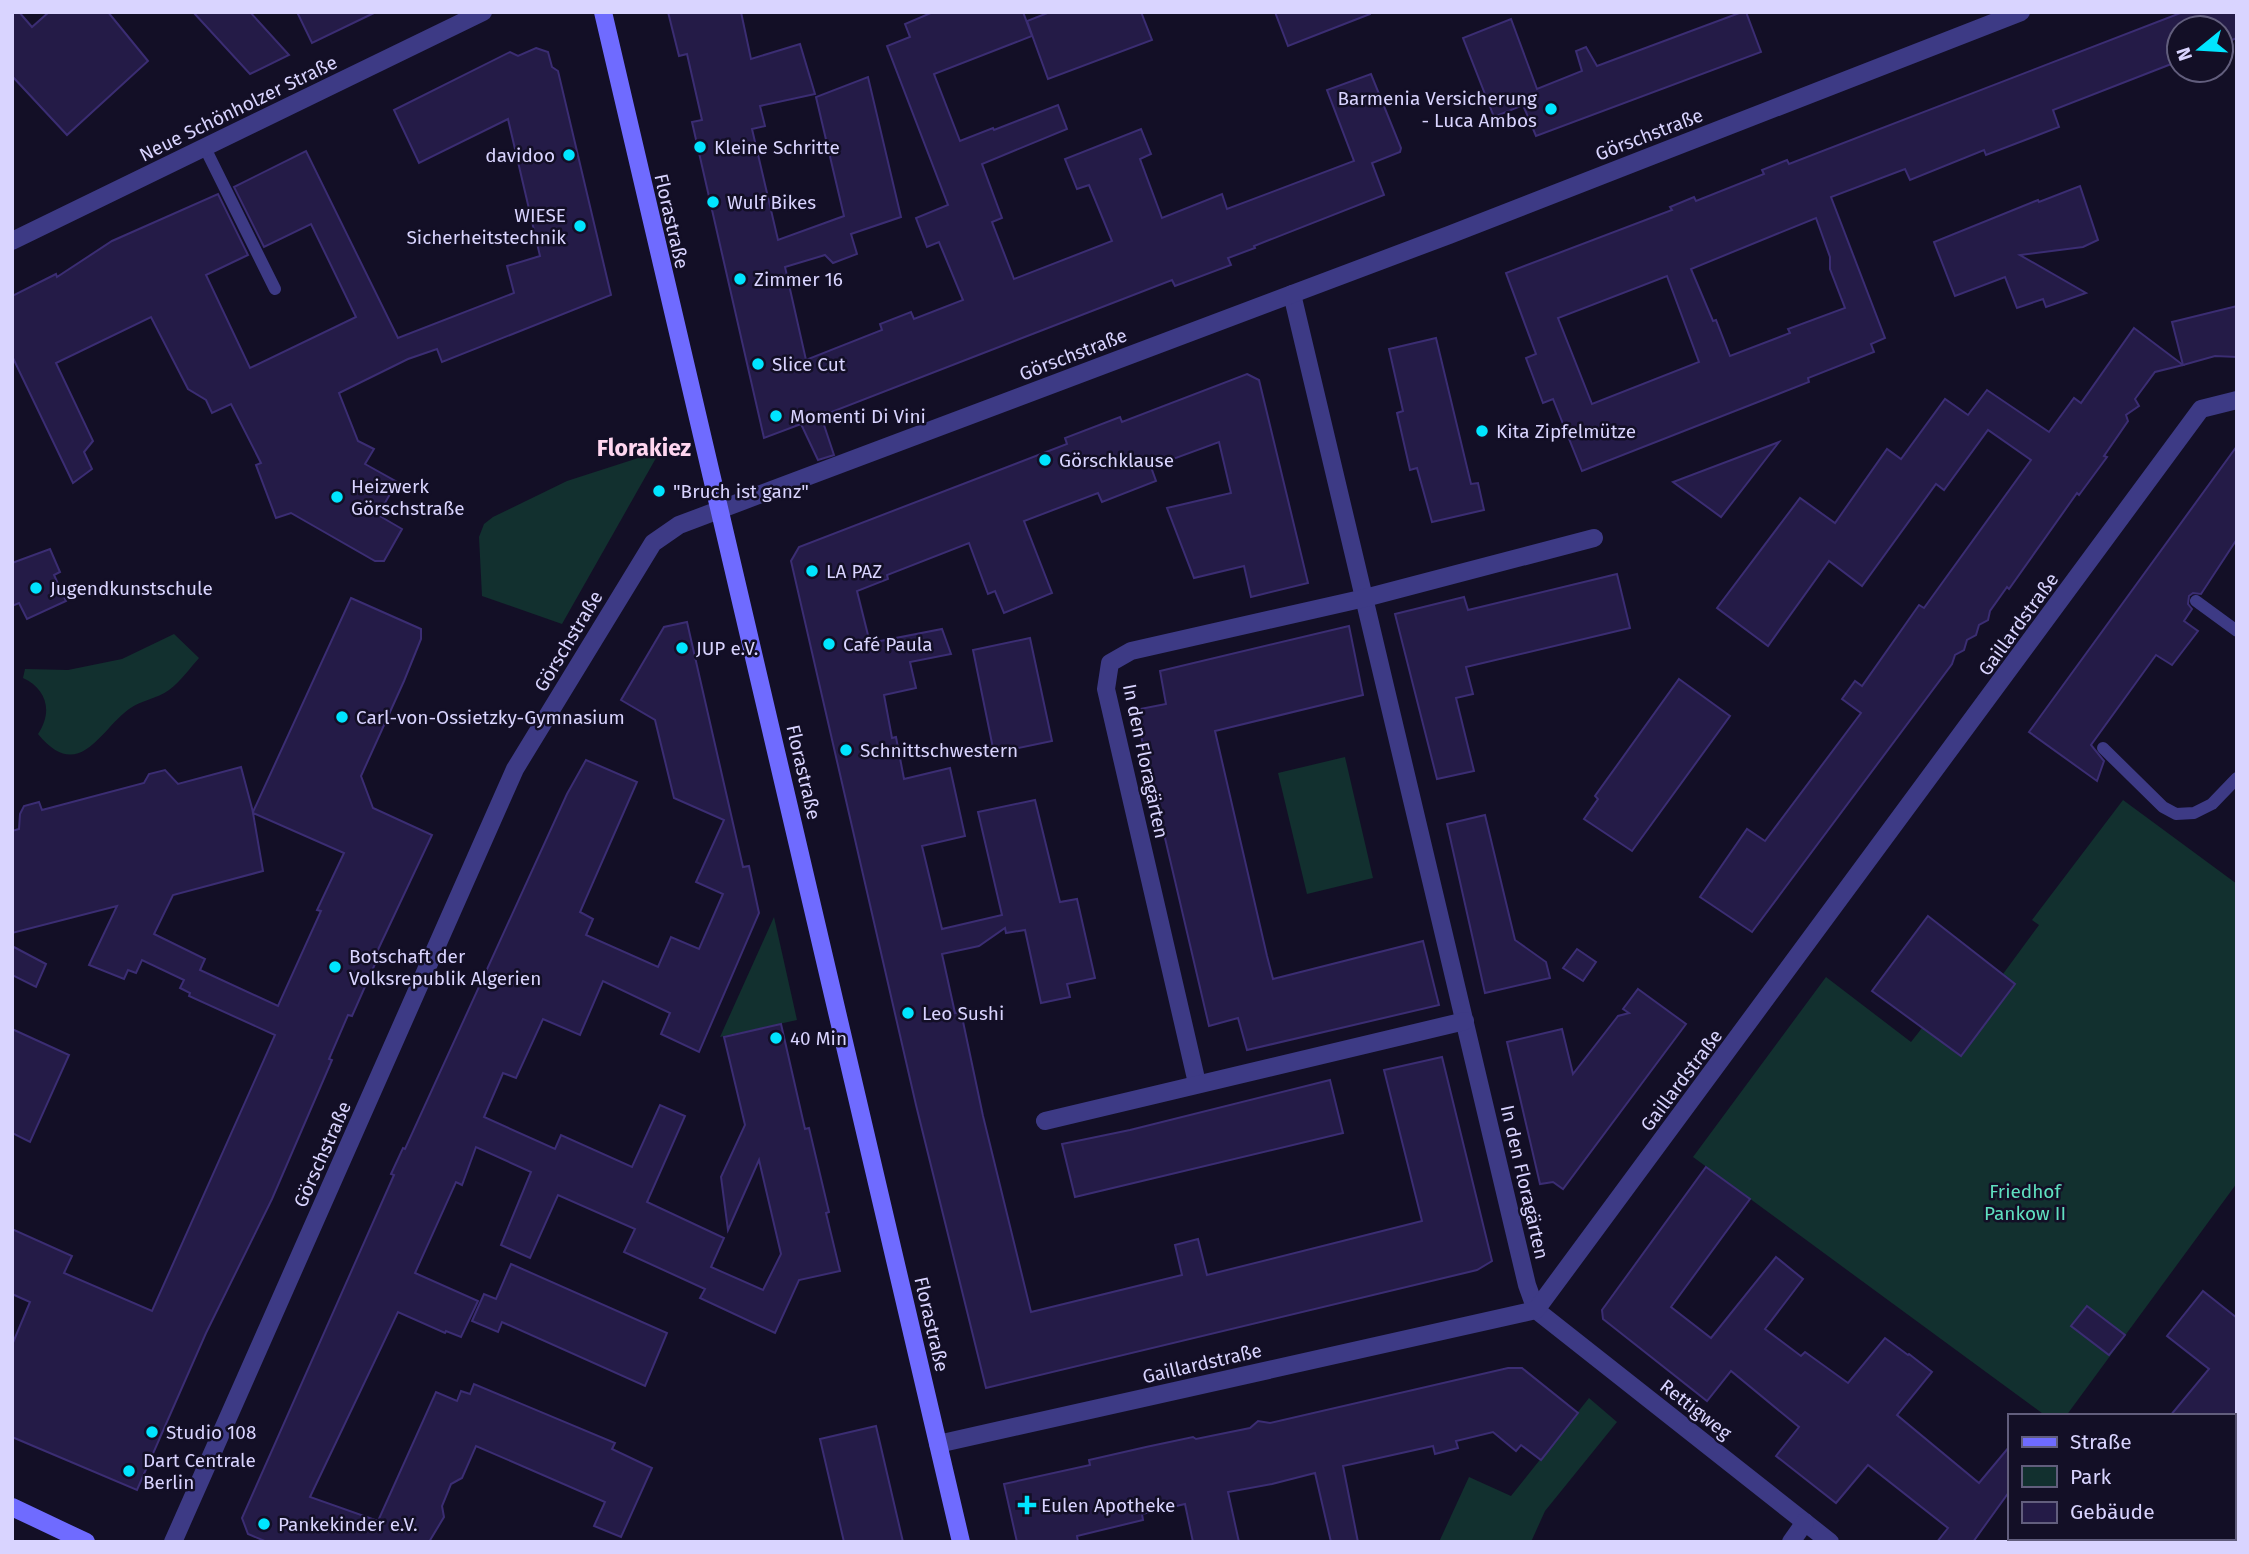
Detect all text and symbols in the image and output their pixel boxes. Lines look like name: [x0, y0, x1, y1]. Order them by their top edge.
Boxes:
north arrow: [2165, 14, 2235, 84]
text: N: [2171, 45, 2197, 64]
street label: Neue Schönholzer Straße: [136, 50, 341, 166]
place label: Barmenia Versicherung - Luca Ambos: [1338, 87, 1537, 132]
marker: Barmenia Versicherung - Luca Ambos: [1543, 101, 1559, 117]
street label: Görschstraße: [1592, 103, 1706, 166]
place label: Kleine Schritte: [714, 136, 840, 159]
marker: Kleine Schritte: [692, 139, 708, 155]
place label: davidoo: [485, 144, 555, 167]
marker: davidoo: [561, 147, 577, 163]
street label: Florastraße: [649, 171, 694, 271]
place label: Wulf Bikes: [727, 191, 816, 214]
marker: Wulf Bikes: [705, 194, 721, 210]
place label: WIESE Sicherheitstechnik: [406, 204, 566, 249]
marker: WIESE Sicherheitstechnik: [572, 218, 588, 234]
place label: Zimmer 16: [754, 268, 843, 291]
marker: Zimmer 16: [732, 271, 748, 287]
street label: Görschstraße: [1016, 323, 1130, 386]
place label: Slice Cut: [772, 353, 846, 376]
marker: Slice Cut: [750, 356, 766, 372]
place label: Momenti Di Vini: [790, 405, 926, 428]
marker: Momenti Di Vini: [768, 408, 784, 424]
place label: Kita Zipfelmütze: [1496, 420, 1636, 443]
marker: Kita Zipfelmütze: [1474, 423, 1490, 439]
district label: Florakiez: [597, 434, 692, 462]
place label: Görschklause: [1059, 449, 1174, 472]
marker: Görschklause: [1037, 452, 1053, 468]
place label: Heizwerk Görschstraße: [351, 475, 465, 520]
place label: "Bruch ist ganz": [673, 480, 809, 503]
marker: "Bruch ist ganz": [651, 483, 667, 499]
marker: Heizwerk Görschstraße: [329, 489, 345, 505]
place label: LA PAZ: [826, 560, 882, 583]
marker: LA PAZ: [804, 563, 820, 579]
street label: Gaillardstraße: [1973, 568, 2063, 680]
place label: Jugendkunstschule: [50, 577, 213, 600]
marker: Jugendkunstschule: [28, 580, 44, 596]
street label: Görschstraße: [529, 587, 608, 696]
place label: Café Paula: [843, 633, 933, 656]
marker: Café Paula: [821, 636, 837, 652]
place label: JUP e.V.: [696, 637, 758, 660]
marker: JUP e.V.: [674, 640, 690, 656]
street label: In den Floragärten: [1118, 682, 1173, 840]
place label: Carl-von-Ossietzky-Gymnasium: [356, 706, 625, 729]
marker: Carl-von-Ossietzky-Gymnasium: [334, 709, 350, 725]
street label: Florastraße: [781, 722, 826, 822]
place label: Schnittschwestern: [860, 739, 1018, 762]
marker: Schnittschwestern: [838, 742, 854, 758]
place label: Botschaft der Volksrepublik Algerien: [349, 945, 541, 990]
marker: Botschaft der Volksrepublik Algerien: [327, 959, 343, 975]
place label: Leo Sushi: [922, 1002, 1004, 1025]
marker: Leo Sushi: [900, 1005, 916, 1021]
street label: Gaillardstraße: [1636, 1025, 1727, 1136]
place label: 40 Min: [790, 1027, 847, 1050]
marker: 40 Min: [768, 1030, 784, 1046]
street label: Görschstraße: [289, 1098, 356, 1211]
street label: In den Floragärten: [1496, 1103, 1553, 1261]
park label: Friedhof Pankow II: [1984, 1180, 2066, 1225]
street label: Florastraße: [909, 1274, 954, 1374]
street label: Gaillardstraße: [1140, 1339, 1264, 1388]
street label: Rettigweg: [1655, 1374, 1736, 1445]
legend: [2008, 1414, 2235, 1540]
place label: Studio 108: [166, 1421, 256, 1444]
marker: Studio 108: [144, 1424, 160, 1440]
text: Straße: [2070, 1429, 2132, 1455]
place label: Dart Centrale Berlin: [143, 1449, 256, 1494]
marker: Dart Centrale Berlin: [121, 1463, 137, 1479]
text: Park: [2070, 1464, 2112, 1490]
place label: Eulen Apotheke: [1041, 1494, 1175, 1517]
marker: Eulen Apotheke: [1019, 1497, 1035, 1513]
text: Gebäude: [2070, 1499, 2155, 1525]
place label: Pankekinder e.V.: [278, 1513, 418, 1536]
marker: Pankekinder e.V.: [256, 1516, 272, 1532]

